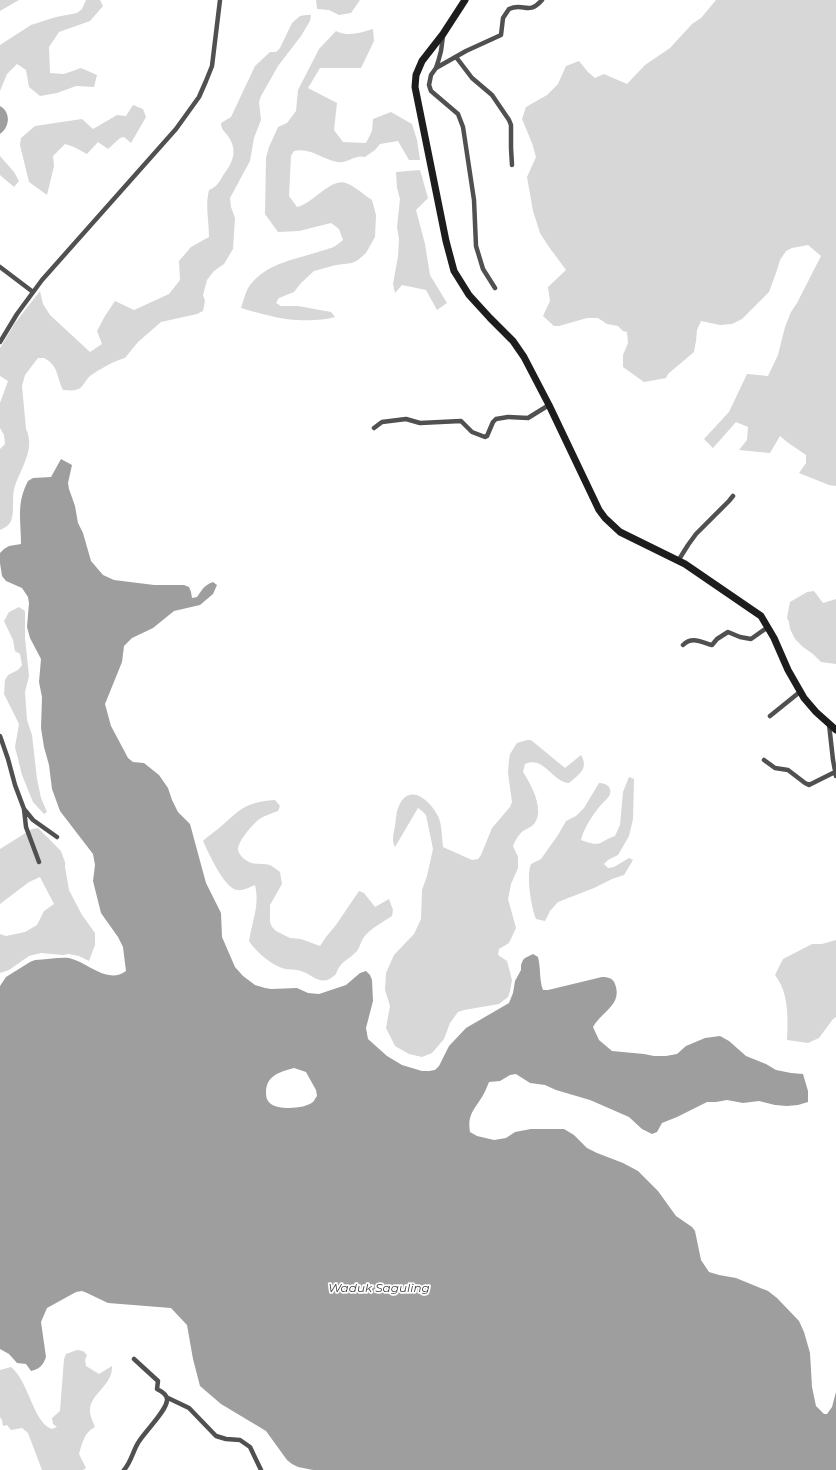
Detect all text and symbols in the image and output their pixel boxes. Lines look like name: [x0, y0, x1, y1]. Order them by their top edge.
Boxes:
water label: Waduk Saguling: [328, 1280, 430, 1295]

